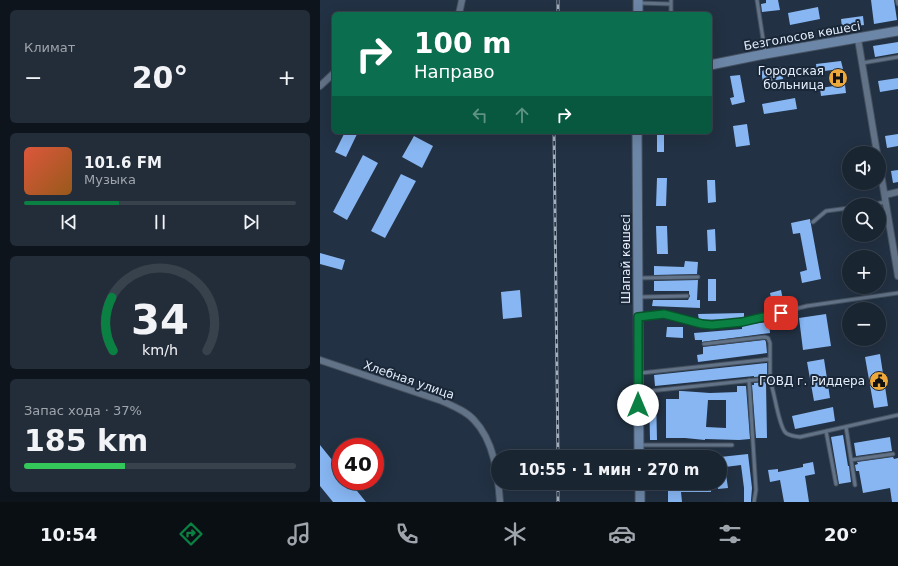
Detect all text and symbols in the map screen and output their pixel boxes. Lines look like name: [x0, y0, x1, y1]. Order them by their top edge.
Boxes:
street label: Безголосов көшесі: [742, 19, 862, 53]
text: 100 m: [414, 27, 511, 60]
icon: right: [348, 28, 400, 80]
text: Климат: [24, 40, 75, 55]
text: 20°: [132, 60, 188, 95]
text: Направо: [414, 61, 494, 82]
place label: Городская больница: [758, 64, 824, 92]
text: −: [24, 65, 42, 90]
text: +: [278, 65, 296, 90]
hospital icon: Городская больница: [827, 67, 849, 89]
icon: left: [469, 104, 491, 126]
icon: ahead: [511, 104, 533, 126]
icon: right: [553, 104, 575, 126]
map controls: [842, 146, 886, 346]
button: sound: [842, 146, 886, 190]
text: 101.6 FM: [84, 154, 162, 172]
text: Музыка: [84, 172, 136, 187]
button: search: [842, 198, 886, 242]
icon: previous: [58, 211, 80, 233]
icon: pause: [149, 211, 171, 233]
icon: next: [240, 211, 262, 233]
street label: Шапай көшесі: [619, 214, 633, 304]
button: +: [842, 250, 886, 294]
text: 34: [131, 294, 189, 343]
pin: [764, 296, 798, 330]
icon: arrive: [770, 302, 792, 324]
button: −: [842, 302, 886, 346]
text: km/h: [142, 341, 178, 357]
street label: Хлебная улица: [362, 358, 456, 402]
public building icon: ГОВД г. Риддера: [868, 370, 890, 392]
place label: ГОВД г. Риддера: [759, 374, 865, 388]
position arrow: [617, 384, 659, 426]
text: Запас хода · 37%: [24, 403, 142, 418]
text: 185 km: [24, 423, 148, 458]
speed limit sign: 40: [332, 438, 384, 490]
text: 10:55 · 1 мин · 270 m: [519, 461, 700, 479]
icon: directions: [177, 520, 205, 548]
icon: music: [285, 520, 313, 548]
icon: phone: [393, 520, 421, 548]
icon: climate: [501, 520, 529, 548]
icon: car: [608, 520, 636, 548]
icon: filters: [716, 520, 744, 548]
text: 10:54: [40, 524, 97, 545]
text: 20°: [824, 524, 858, 545]

